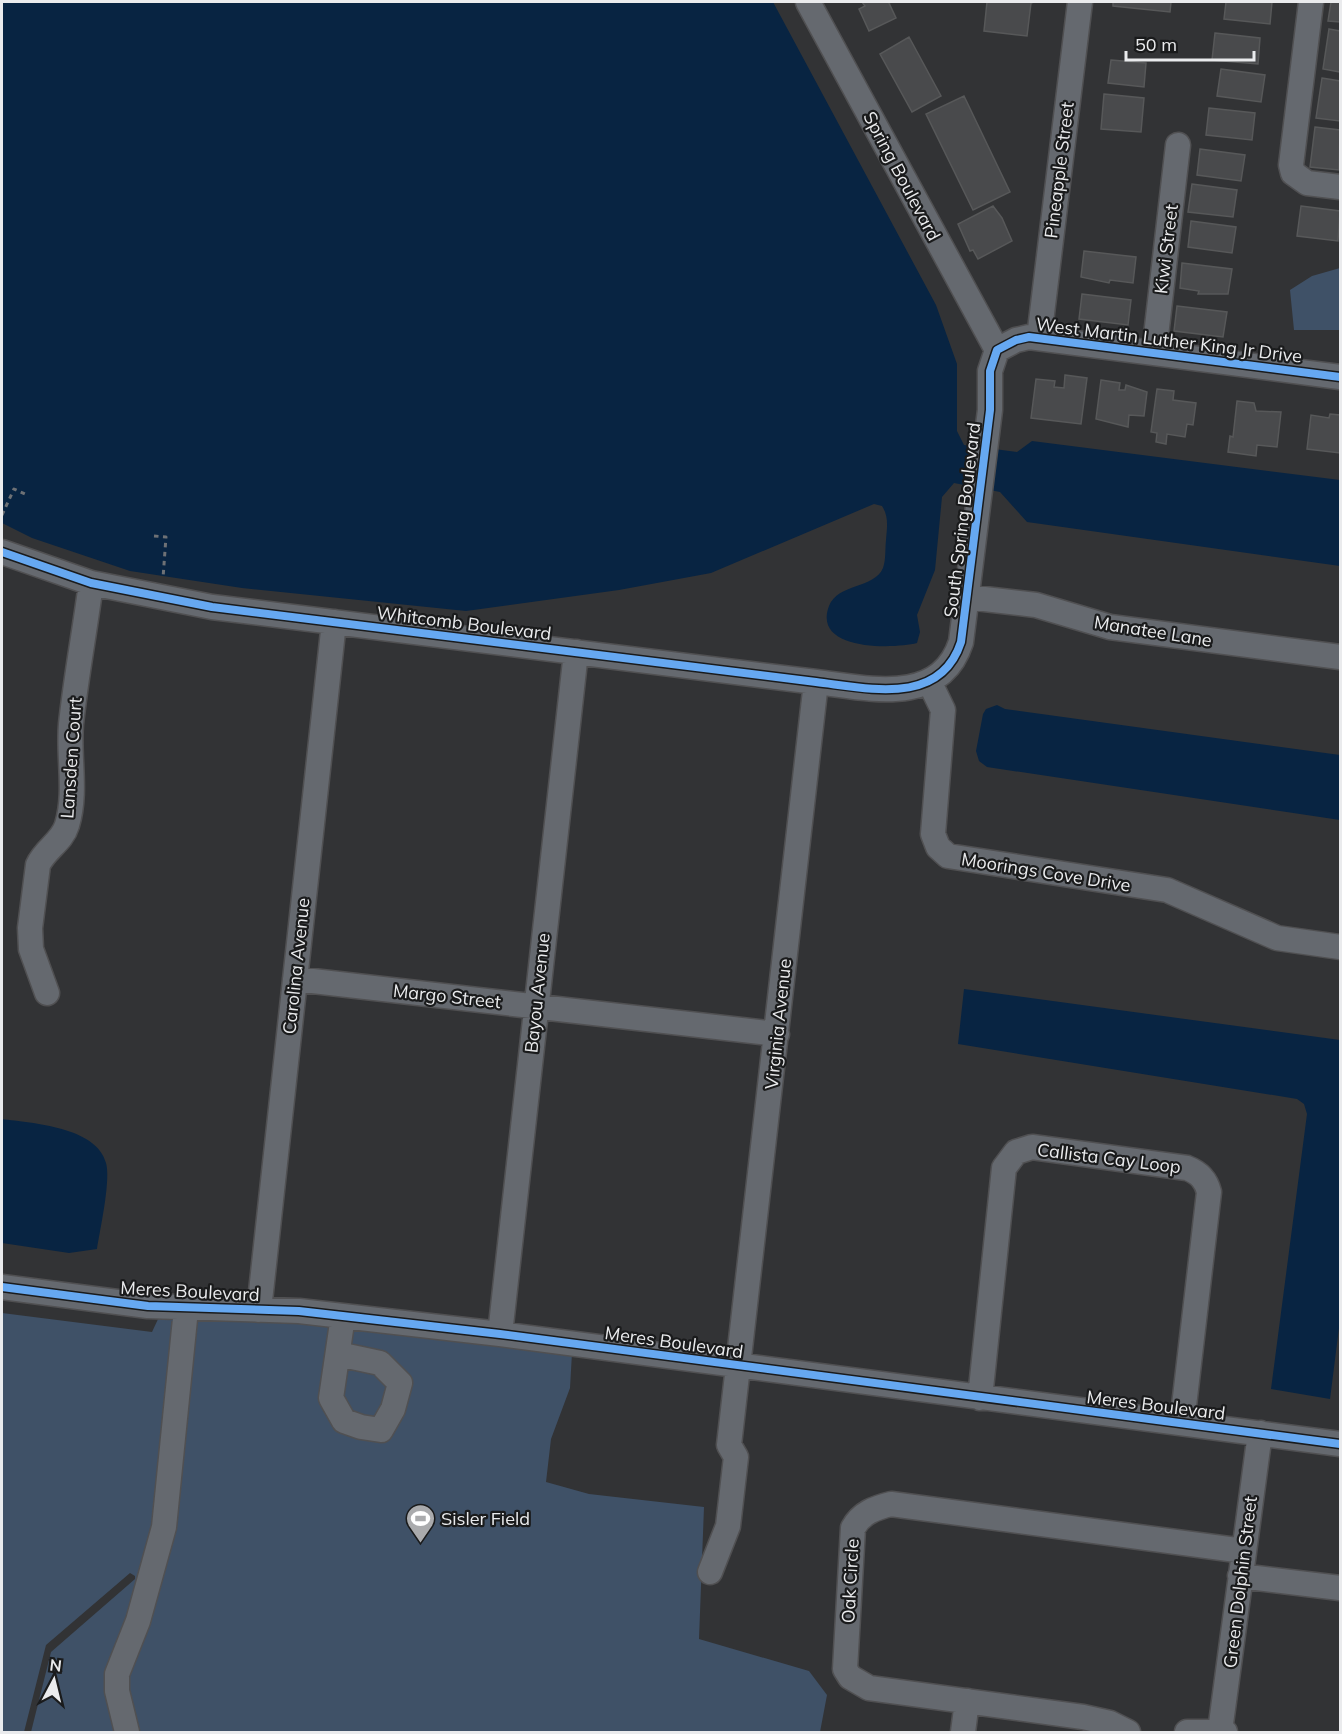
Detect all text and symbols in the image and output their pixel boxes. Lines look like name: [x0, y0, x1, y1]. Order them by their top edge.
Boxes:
scale bar: [1126, 24, 1254, 62]
text: 50 m: [1135, 33, 1177, 56]
street label: Pineapple Street: [1039, 100, 1079, 240]
street label: Spring Boulevard: [858, 107, 946, 245]
street label: Kiwi Street: [1149, 203, 1183, 295]
street label: West Martin Luther King Jr Drive: [1035, 312, 1303, 368]
street label: South Spring Boulevard: [939, 421, 985, 619]
street label: Whitcomb Boulevard: [375, 601, 553, 645]
street label: Manatee Lane: [1092, 610, 1214, 652]
street label: Lansden Court: [55, 697, 87, 819]
street label: Moorings Cove Drive: [960, 847, 1132, 897]
street label: Carolina Avenue: [277, 897, 315, 1035]
street label: Bayou Avenue: [519, 932, 555, 1054]
street label: Virginia Avenue: [760, 957, 796, 1091]
street label: Margo Street: [392, 979, 502, 1013]
street label: Callista Cay Loop: [1036, 1138, 1182, 1178]
street label: Meres Boulevard: [120, 1276, 260, 1306]
street label: Meres Boulevard: [603, 1321, 745, 1363]
street label: Meres Boulevard: [1085, 1385, 1227, 1425]
street label: Green Dolphin Street: [1218, 1495, 1262, 1669]
sports icon: Sisler Field: [404, 1502, 436, 1544]
place label: Sisler Field: [441, 1507, 530, 1530]
street label: Oak Circle: [836, 1538, 864, 1624]
north arrow: [24, 1650, 84, 1710]
text: N: [49, 1654, 63, 1676]

